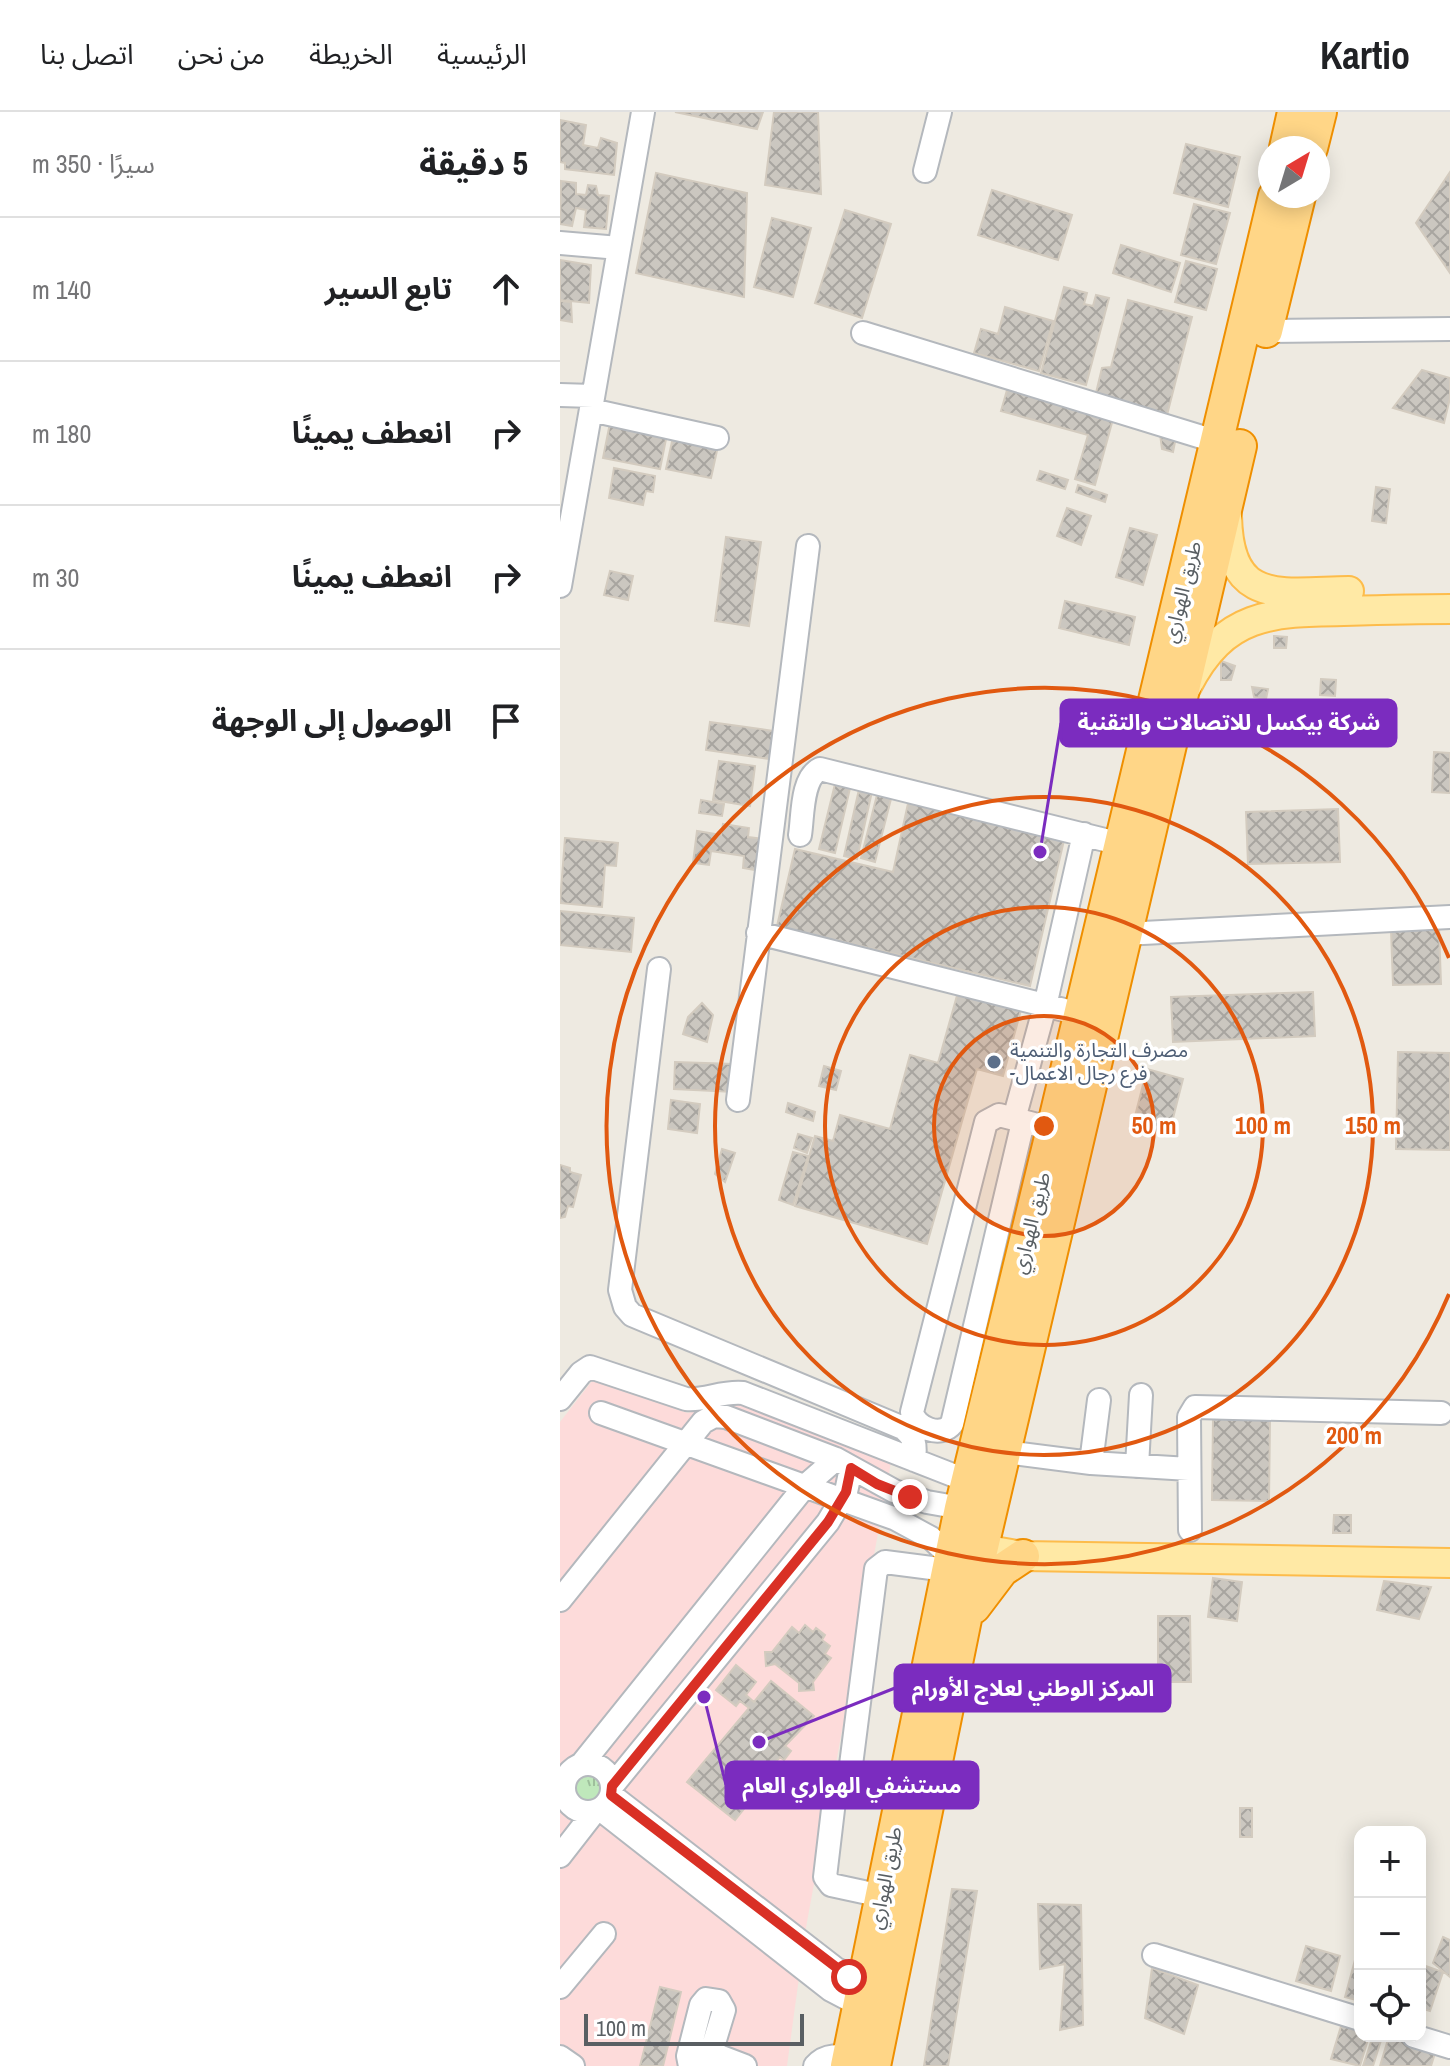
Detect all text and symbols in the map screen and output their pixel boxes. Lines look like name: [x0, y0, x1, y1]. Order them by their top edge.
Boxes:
text: Kartio: [1320, 30, 1410, 81]
text: اتصل بنا: [40, 35, 134, 73]
text: من نحن: [178, 35, 265, 73]
text: الخريطة: [309, 35, 393, 73]
text: الرئيسية: [437, 35, 527, 73]
north arrow: [1258, 136, 1330, 208]
text: 5 دقيقة: [419, 140, 528, 186]
text: سيرًا · 350 m: [32, 146, 155, 181]
icon: ahead: [484, 267, 528, 311]
text: تابع السير: [325, 268, 452, 308]
text: 140 m: [32, 272, 91, 307]
icon: right: [484, 411, 528, 455]
text: انعطف يمينًا: [292, 412, 452, 452]
text: 180 m: [32, 416, 91, 451]
street label: طريق الهواري: [1156, 538, 1210, 646]
icon: right: [484, 555, 528, 599]
text: انعطف يمينًا: [292, 556, 452, 596]
text: 30 m: [32, 560, 79, 595]
icon: arrive: [484, 699, 528, 743]
text: الوصول إلى الوجهة: [212, 700, 452, 740]
callout: شركة بيكسل للاتصالات والتقنية: [1061, 700, 1396, 746]
text: شركة بيكسل للاتصالات والتقنية: [1078, 707, 1380, 737]
place label: مصرف التجارة والتنمية -فرع رجال الاعمال: [1010, 1036, 1188, 1088]
marker: مصرف التجارة والتنمية -فرع رجال الاعمال: [985, 1053, 1003, 1071]
text: 50 m: [1132, 1109, 1176, 1141]
text: 100 m: [1235, 1109, 1291, 1141]
text: 150 m: [1345, 1109, 1401, 1141]
centre of rings: [1030, 1112, 1058, 1140]
street label: طريق الهواري: [1005, 1169, 1059, 1277]
text: 200 m: [1326, 1419, 1382, 1451]
route end: [892, 1479, 928, 1515]
callout: المركز الوطني لعلاج الأورام: [895, 1665, 1170, 1711]
text: المركز الوطني لعلاج الأورام: [912, 1673, 1154, 1706]
callout: مستشفي الهواري العام: [726, 1762, 978, 1808]
text: مستشفي الهواري العام: [742, 1770, 962, 1803]
street label: طريق الهواري: [861, 1824, 910, 1932]
map controls: [1354, 1826, 1426, 2042]
button: +: [1354, 1826, 1426, 1898]
button: −: [1354, 1898, 1426, 1970]
route start: [831, 1959, 867, 1995]
button: locate: [1354, 1970, 1426, 2042]
scale bar: [584, 2010, 804, 2046]
text: 100 m: [596, 2013, 646, 2043]

